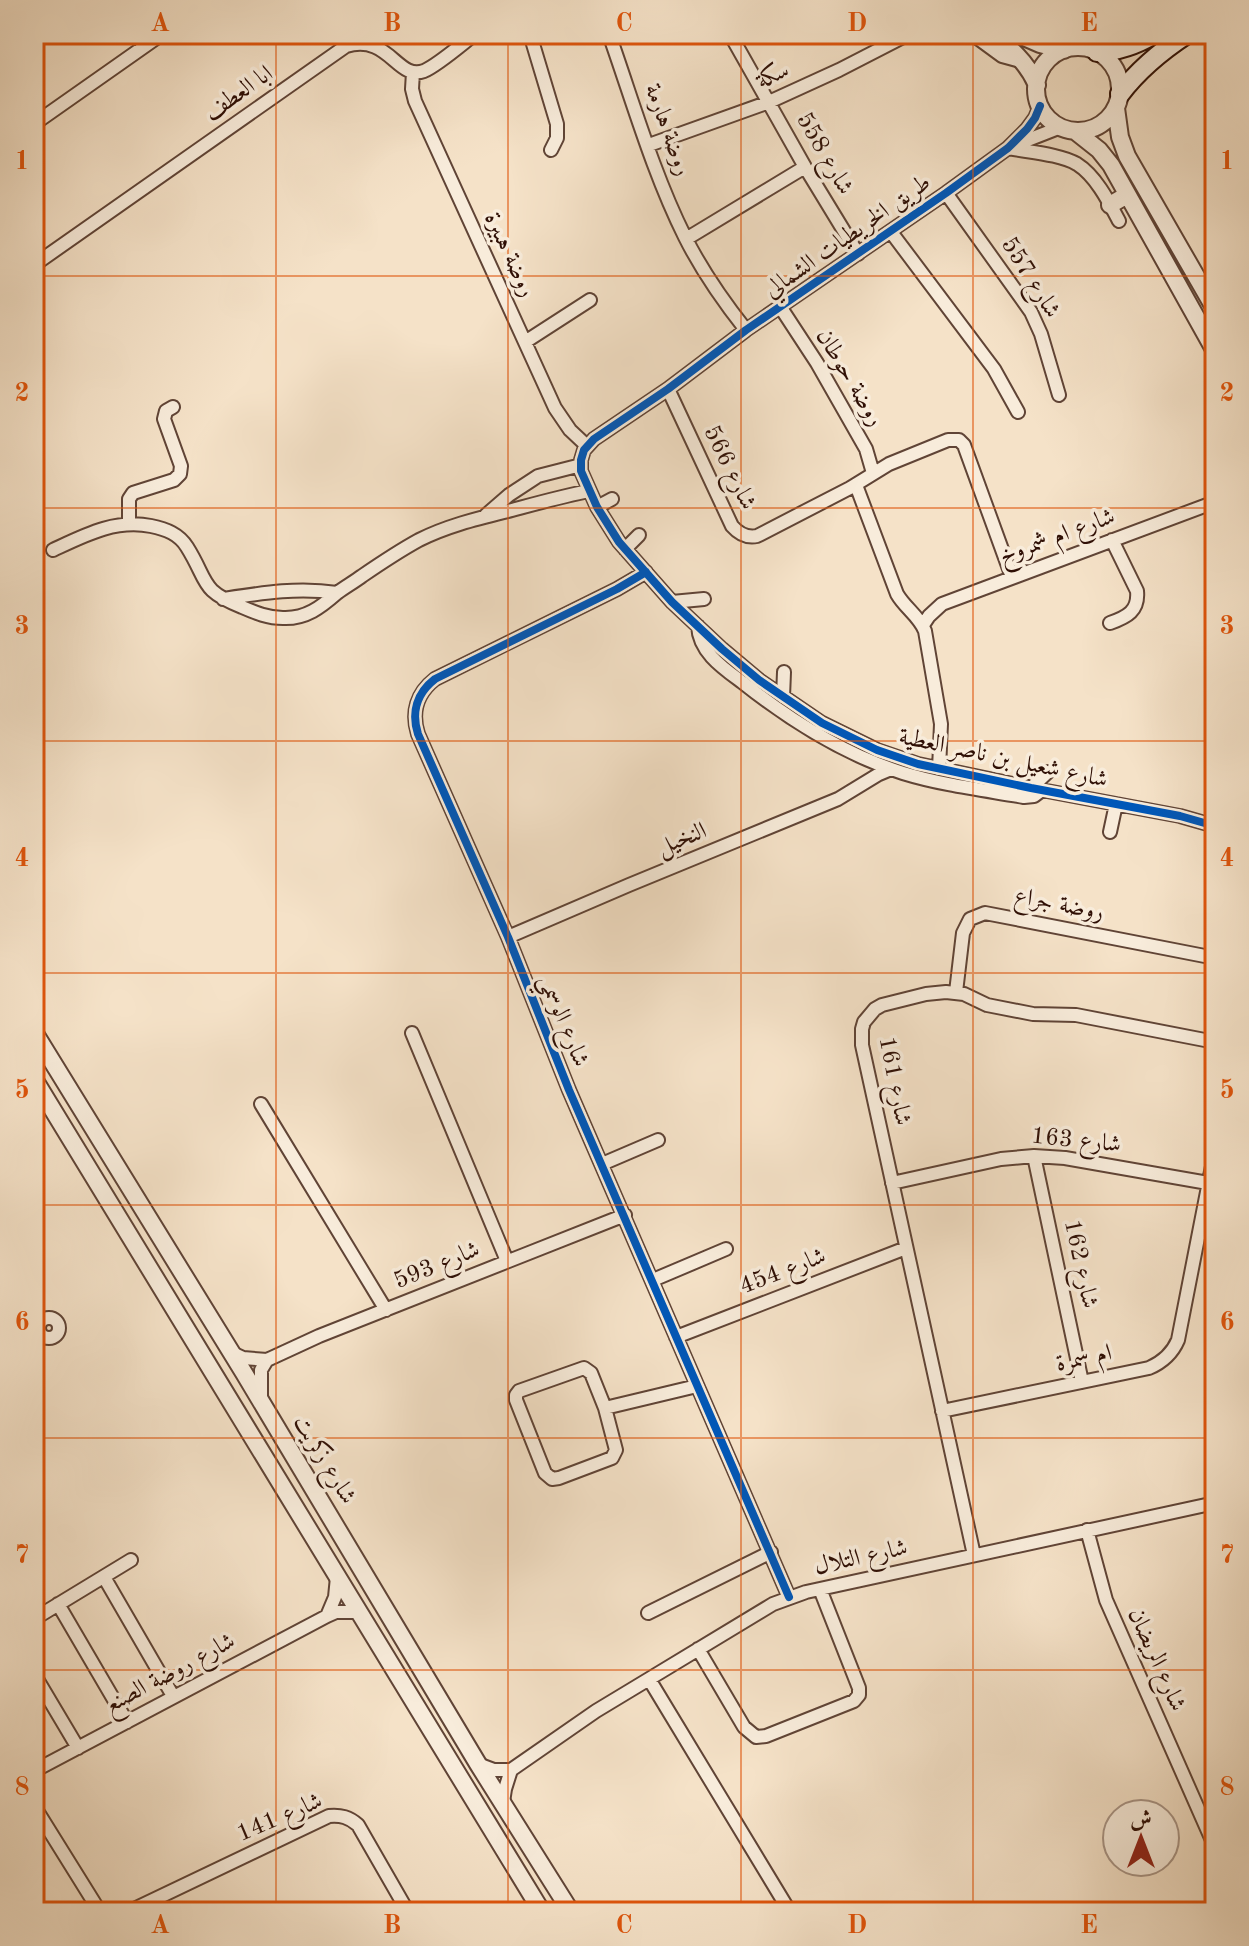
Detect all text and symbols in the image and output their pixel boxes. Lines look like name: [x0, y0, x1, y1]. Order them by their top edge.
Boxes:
text: A: [150, 11, 170, 37]
text: B: [383, 11, 401, 37]
text: C: [615, 11, 633, 37]
text: D: [847, 11, 867, 37]
text: E: [1080, 11, 1098, 37]
street label: سكة: [752, 57, 793, 94]
street label: ابا العطف: [200, 62, 278, 126]
street label: روضة هارمة: [639, 81, 695, 179]
street label: شارع 558: [786, 109, 857, 202]
text: 1: [14, 149, 30, 175]
text: 1: [1219, 149, 1235, 175]
street label: طريق الخريطيات الشمالي: [760, 171, 938, 307]
street label: روضة هبيرة: [479, 209, 539, 301]
street label: شارع 557: [991, 233, 1064, 326]
street label: روضة حوطان: [810, 325, 887, 431]
text: 2: [14, 381, 30, 407]
text: 2: [1219, 381, 1235, 407]
street label: شارع 566: [693, 422, 760, 516]
street label: شارع ام شمروخ: [996, 505, 1121, 576]
text: 3: [14, 614, 30, 640]
text: 3: [1219, 614, 1235, 640]
street label: شارع شعيل بن ناصر العطية: [895, 725, 1110, 799]
street label: النخيل: [654, 819, 711, 864]
text: 4: [14, 846, 30, 872]
text: 4: [1219, 846, 1235, 872]
street label: روضة جراع: [1011, 885, 1106, 931]
street label: شارع الوسمي: [525, 972, 592, 1074]
street label: شارع 161: [868, 1034, 914, 1129]
text: 5: [14, 1078, 30, 1104]
text: 5: [1219, 1078, 1235, 1104]
street label: شارع 163: [1029, 1124, 1122, 1164]
street label: شارع 162: [1053, 1217, 1101, 1312]
street label: شارع 593: [391, 1238, 486, 1300]
street label: شارع 454: [737, 1245, 832, 1305]
text: 6: [14, 1310, 30, 1336]
text: 6: [1219, 1310, 1235, 1336]
street label: ام سمرة: [1054, 1341, 1116, 1383]
street label: شارع زكريت: [283, 1410, 362, 1512]
street label: شارع التلال: [812, 1536, 911, 1585]
text: 7: [14, 1543, 30, 1569]
text: 7: [1219, 1543, 1235, 1569]
street label: شارع الريضان: [1117, 1605, 1190, 1717]
street label: شارع روضة الصنع: [101, 1629, 243, 1726]
text: 8: [14, 1775, 30, 1801]
text: 8: [1219, 1775, 1235, 1801]
street label: شارع 141: [234, 1789, 329, 1852]
north arrow: [1101, 1798, 1181, 1878]
text: ش: [1130, 1809, 1152, 1831]
text: A: [150, 1913, 170, 1939]
text: B: [383, 1913, 401, 1939]
text: C: [615, 1913, 633, 1939]
text: D: [847, 1913, 867, 1939]
text: E: [1080, 1913, 1098, 1939]

